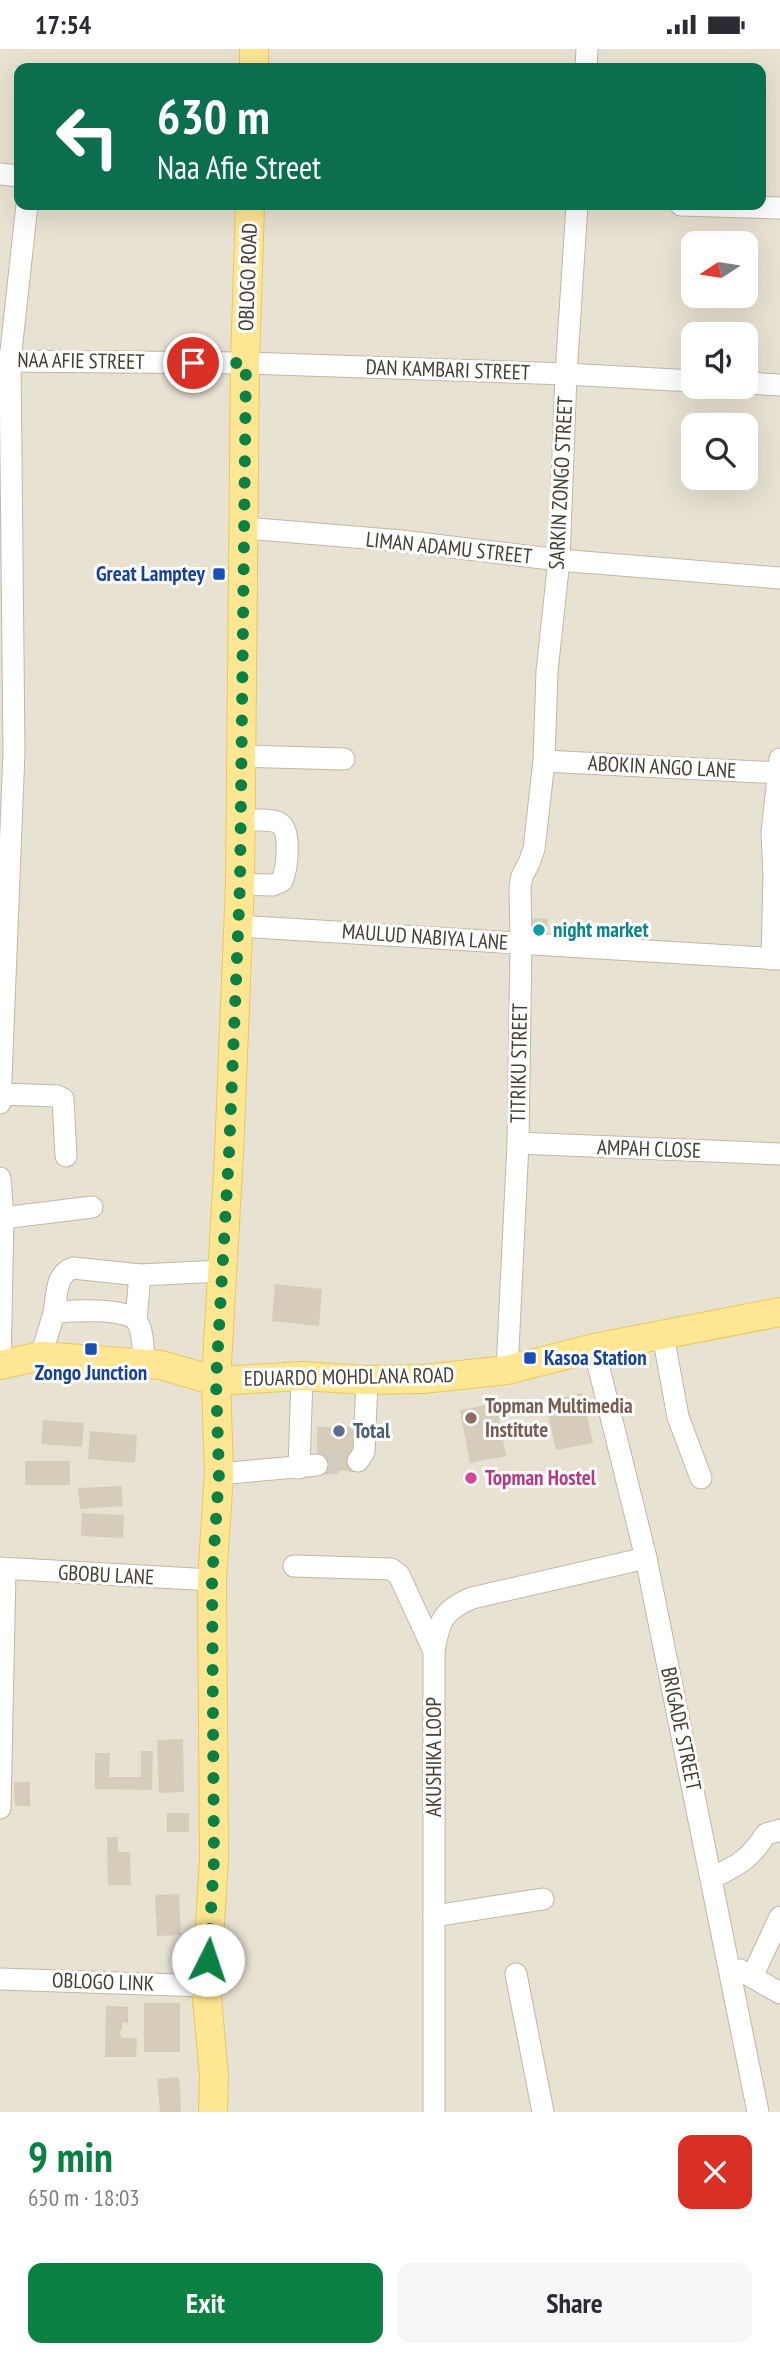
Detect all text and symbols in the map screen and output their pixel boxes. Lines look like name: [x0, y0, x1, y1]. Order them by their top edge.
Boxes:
text: 17:54: [35, 8, 91, 41]
text: 630 m: [157, 84, 270, 148]
icon: left: [42, 91, 133, 182]
text: Naa Afie Street: [157, 146, 321, 188]
street label: OBLOGO ROAD: [232, 222, 263, 332]
north arrow: [681, 231, 758, 308]
map controls: [681, 231, 758, 490]
button: sound: [681, 322, 758, 399]
pin: [163, 333, 223, 393]
icon: arrive: [174, 344, 212, 382]
street label: NAA AFIE STREET: [17, 346, 145, 375]
street label: DAN KAMBARI STREET: [365, 353, 531, 386]
street label: SARKIN ZONGO STREET: [542, 395, 579, 570]
button: search: [681, 413, 758, 490]
street label: LIMAN ADAMU STREET: [365, 525, 534, 570]
place label: Great Lamptey: [96, 560, 206, 587]
marker: Great Lamptey: [211, 566, 227, 582]
street label: ABOKIN ANGO LANE: [587, 749, 737, 784]
place label: night market: [553, 916, 649, 943]
street label: MAULUD NABIYA LANE: [341, 917, 509, 956]
marker: night market: [531, 922, 547, 938]
street label: TITRIKU STREET: [504, 1002, 533, 1123]
street label: AMPAH CLOSE: [597, 1133, 701, 1164]
marker: Zongo Junction: [83, 1341, 99, 1357]
place label: Kasoa Station: [544, 1344, 647, 1371]
marker: Kasoa Station: [522, 1350, 538, 1366]
place label: Zongo Junction: [35, 1359, 147, 1386]
street label: EDUARDO MOHDLANA ROAD: [244, 1361, 454, 1392]
place label: Topman Multimedia Institute: [485, 1392, 633, 1443]
marker: Topman Multimedia Institute: [463, 1410, 479, 1426]
place label: Total: [353, 1417, 391, 1444]
marker: Total: [331, 1423, 347, 1439]
place label: Topman Hostel: [485, 1464, 597, 1491]
marker: Topman Hostel: [463, 1470, 479, 1486]
street label: GBOBU LANE: [57, 1559, 155, 1590]
street label: BRIGADE STREET: [655, 1665, 708, 1794]
street label: AKUSHIKA LOOP: [420, 1697, 447, 1817]
position arrow: [171, 1923, 245, 1997]
street label: OBLOGO LINK: [52, 1966, 154, 1997]
text: 9 min: [28, 2129, 113, 2184]
button: close: [678, 2135, 752, 2209]
text: 650 m · 18:03: [28, 2183, 140, 2212]
button: Exit: [28, 2263, 383, 2343]
button: Share: [397, 2263, 752, 2343]

